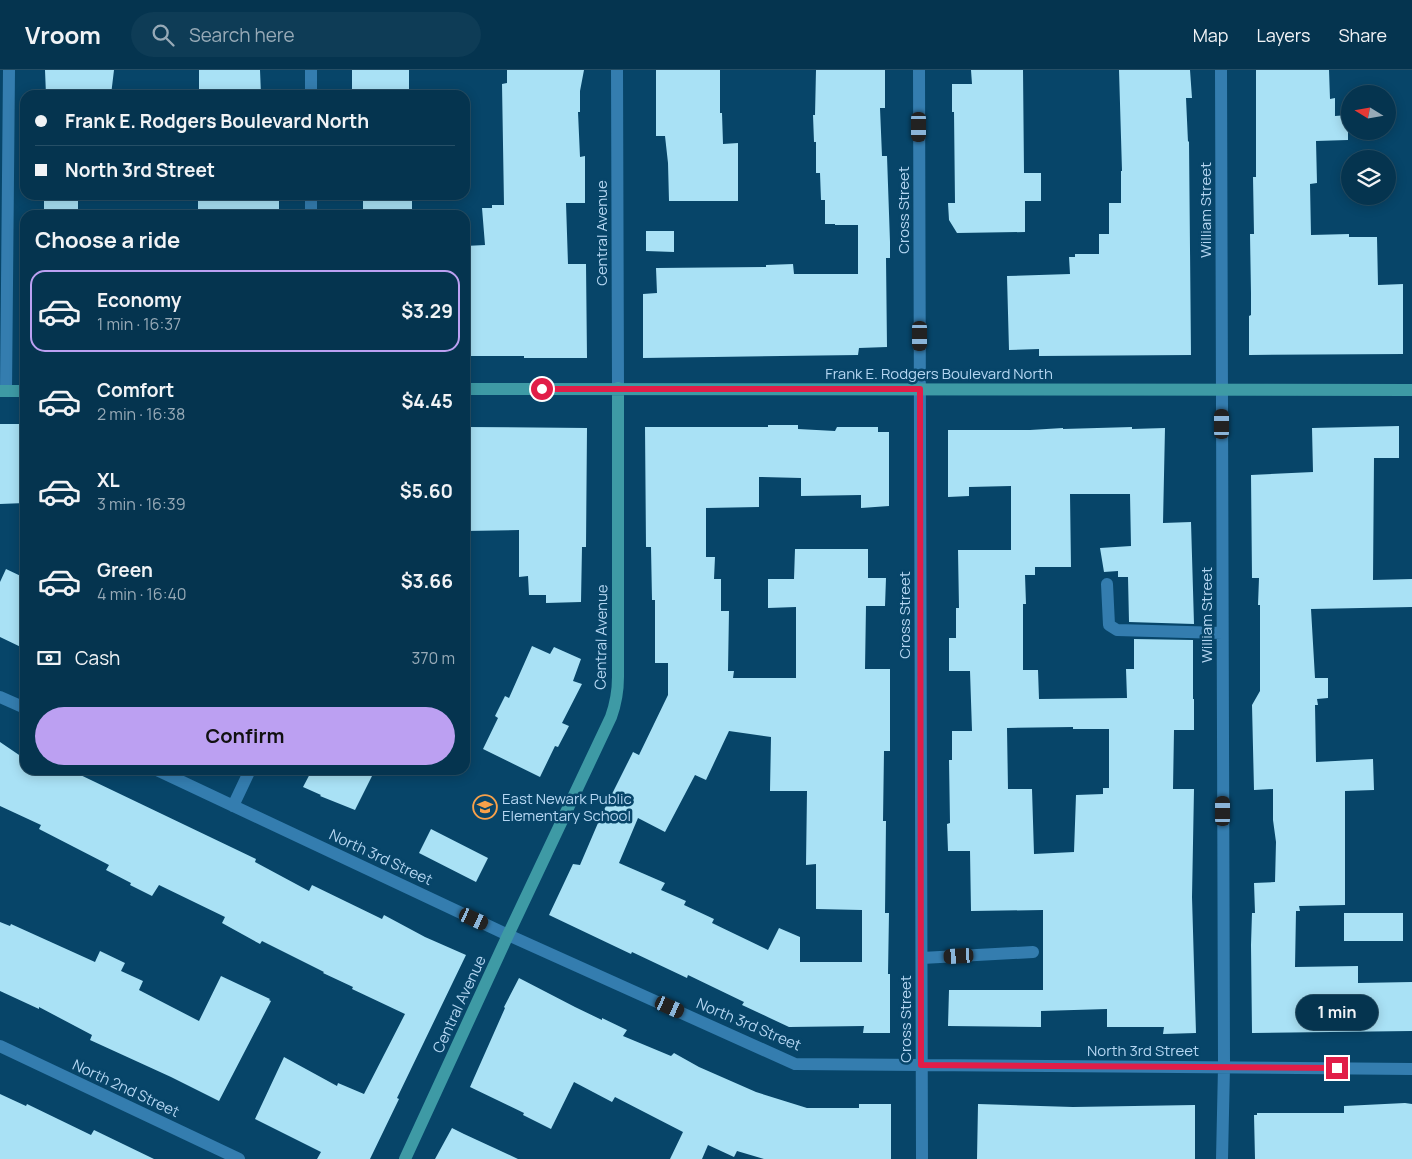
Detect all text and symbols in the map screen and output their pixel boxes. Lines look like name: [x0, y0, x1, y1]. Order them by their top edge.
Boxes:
search box: [131, 12, 481, 57]
text: Vroom: [25, 18, 101, 51]
icon: search: [149, 21, 177, 49]
text: Search here: [189, 22, 295, 48]
text: Map: [1193, 23, 1228, 47]
text: Layers: [1256, 23, 1310, 47]
text: Share: [1338, 23, 1387, 47]
north arrow: [1341, 85, 1396, 140]
map controls: [1341, 85, 1396, 205]
text: Frank E. Rodgers Boulevard North: [65, 108, 369, 134]
car: [911, 112, 926, 142]
button: layers: [1341, 150, 1396, 205]
text: North 3rd Street: [65, 157, 215, 183]
street label: William Street: [1195, 162, 1216, 258]
street label: Cross Street: [893, 166, 914, 254]
street label: Central Avenue: [591, 180, 612, 286]
text: Choose a ride: [35, 225, 180, 255]
text: Economy: [97, 287, 181, 313]
icon: car: [37, 289, 82, 334]
text: $3.29: [401, 298, 453, 324]
text: 1 min · 16:37: [97, 313, 181, 335]
car: [912, 321, 927, 351]
street label: Frank E. Rodgers Boulevard North: [825, 363, 1053, 384]
text: Comfort: [97, 377, 174, 403]
route start: [531, 378, 553, 400]
icon: car: [37, 379, 82, 424]
text: $4.45: [401, 388, 453, 414]
text: 2 min · 16:38: [97, 403, 185, 425]
car: [1214, 409, 1229, 439]
text: XL: [97, 467, 120, 493]
icon: car: [37, 469, 82, 514]
text: $5.60: [400, 478, 453, 504]
text: 3 min · 16:39: [97, 493, 186, 515]
text: Green: [97, 557, 153, 583]
icon: car: [37, 559, 82, 604]
street label: William Street: [1196, 567, 1217, 663]
text: $3.66: [401, 568, 453, 594]
street label: Cross Street: [894, 571, 915, 659]
text: 4 min · 16:40: [97, 583, 187, 605]
street label: Central Avenue: [590, 584, 612, 690]
icon: cash: [35, 644, 63, 672]
text: Cash: [75, 645, 120, 671]
text: 370 m: [412, 647, 455, 669]
button: Confirm: [35, 707, 455, 765]
place label: East Newark Public Elementary School: [502, 788, 632, 826]
school or university icon: East Newark Public Elementary School: [472, 794, 498, 820]
car: [1215, 796, 1230, 826]
street label: North 3rd Street: [326, 824, 436, 890]
car: [457, 906, 490, 932]
car: [943, 948, 974, 964]
street label: Central Avenue: [427, 952, 491, 1056]
street label: Cross Street: [895, 975, 916, 1063]
street label: North 3rd Street: [693, 992, 805, 1056]
car: [653, 994, 686, 1020]
callout: 1 min: [1296, 996, 1378, 1030]
text: 1 min: [1317, 1001, 1357, 1023]
street label: North 3rd Street: [1087, 1040, 1199, 1061]
street label: North 2nd Street: [69, 1054, 183, 1122]
route end: [1326, 1057, 1348, 1079]

